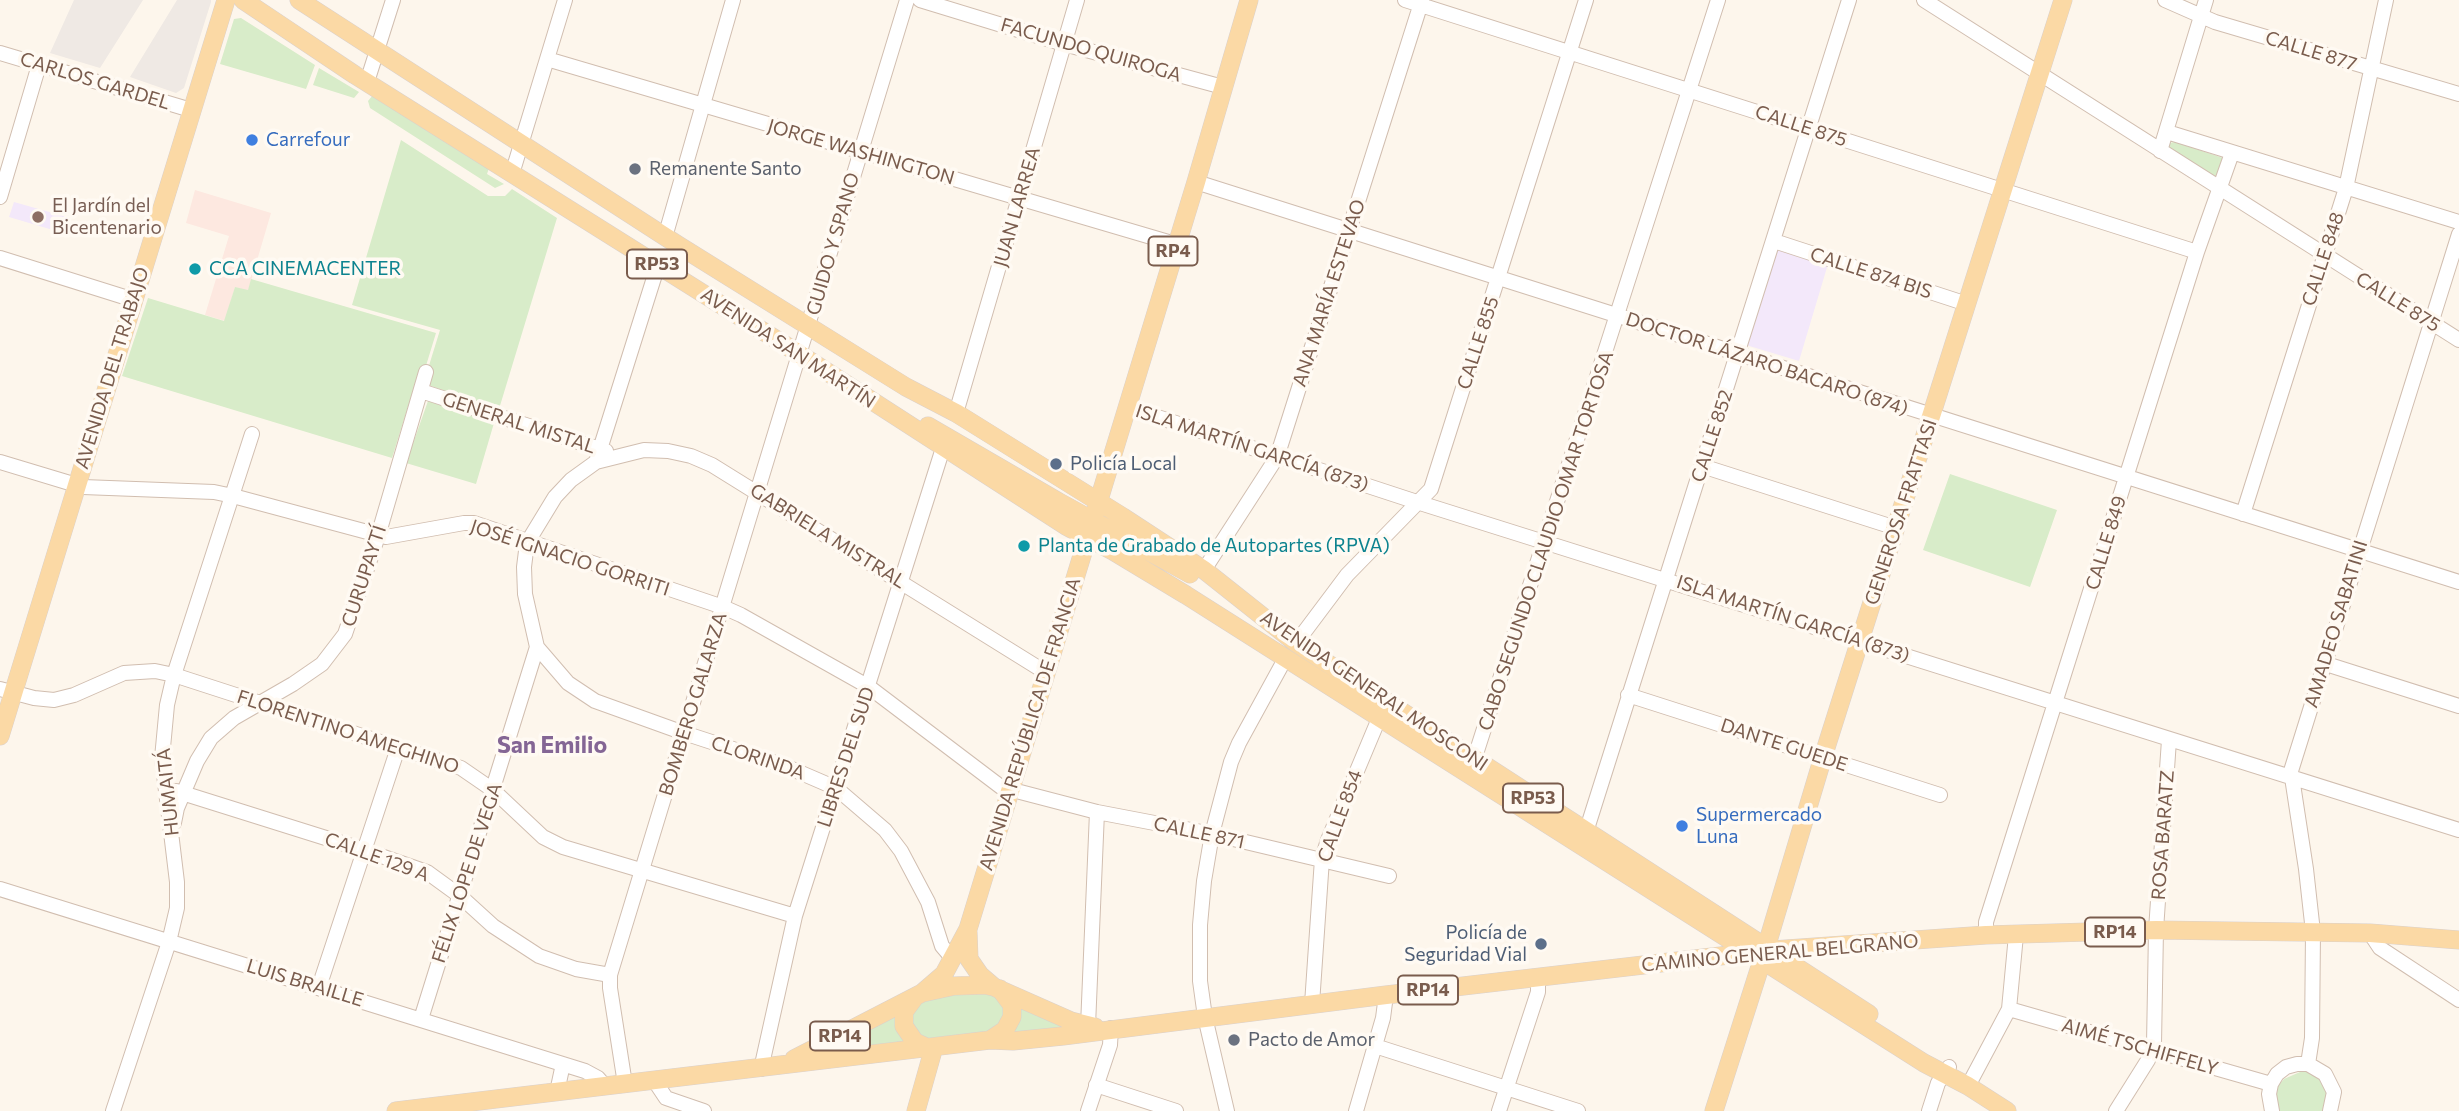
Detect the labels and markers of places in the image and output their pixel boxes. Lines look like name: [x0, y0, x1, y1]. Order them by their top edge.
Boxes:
place label: Carrefour: [266, 129, 350, 151]
marker: Carrefour: [244, 132, 260, 148]
place label: Remanente Santo: [649, 158, 802, 180]
marker: Remanente Santo: [627, 161, 643, 177]
place label: El Jardín del Bicentenario: [52, 195, 162, 239]
marker: El Jardín del Bicentenario: [30, 209, 46, 225]
place label: CCA CINEMACENTER: [209, 258, 401, 280]
marker: CCA CINEMACENTER: [187, 261, 203, 277]
place label: Policía Local: [1070, 453, 1177, 475]
marker: Policía Local: [1048, 456, 1064, 472]
place label: Planta de Grabado de Autopartes (RPVA): [1038, 535, 1390, 557]
marker: Planta de Grabado de Autopartes (RPVA): [1016, 538, 1032, 554]
place label: Supermercado Luna: [1696, 804, 1822, 848]
marker: Supermercado Luna: [1674, 818, 1690, 834]
place label: Policía de Seguridad Vial: [1404, 922, 1527, 966]
marker: Policía de Seguridad Vial: [1533, 936, 1549, 952]
place label: Pacto de Amor: [1248, 1029, 1375, 1051]
marker: Pacto de Amor: [1226, 1032, 1242, 1048]

